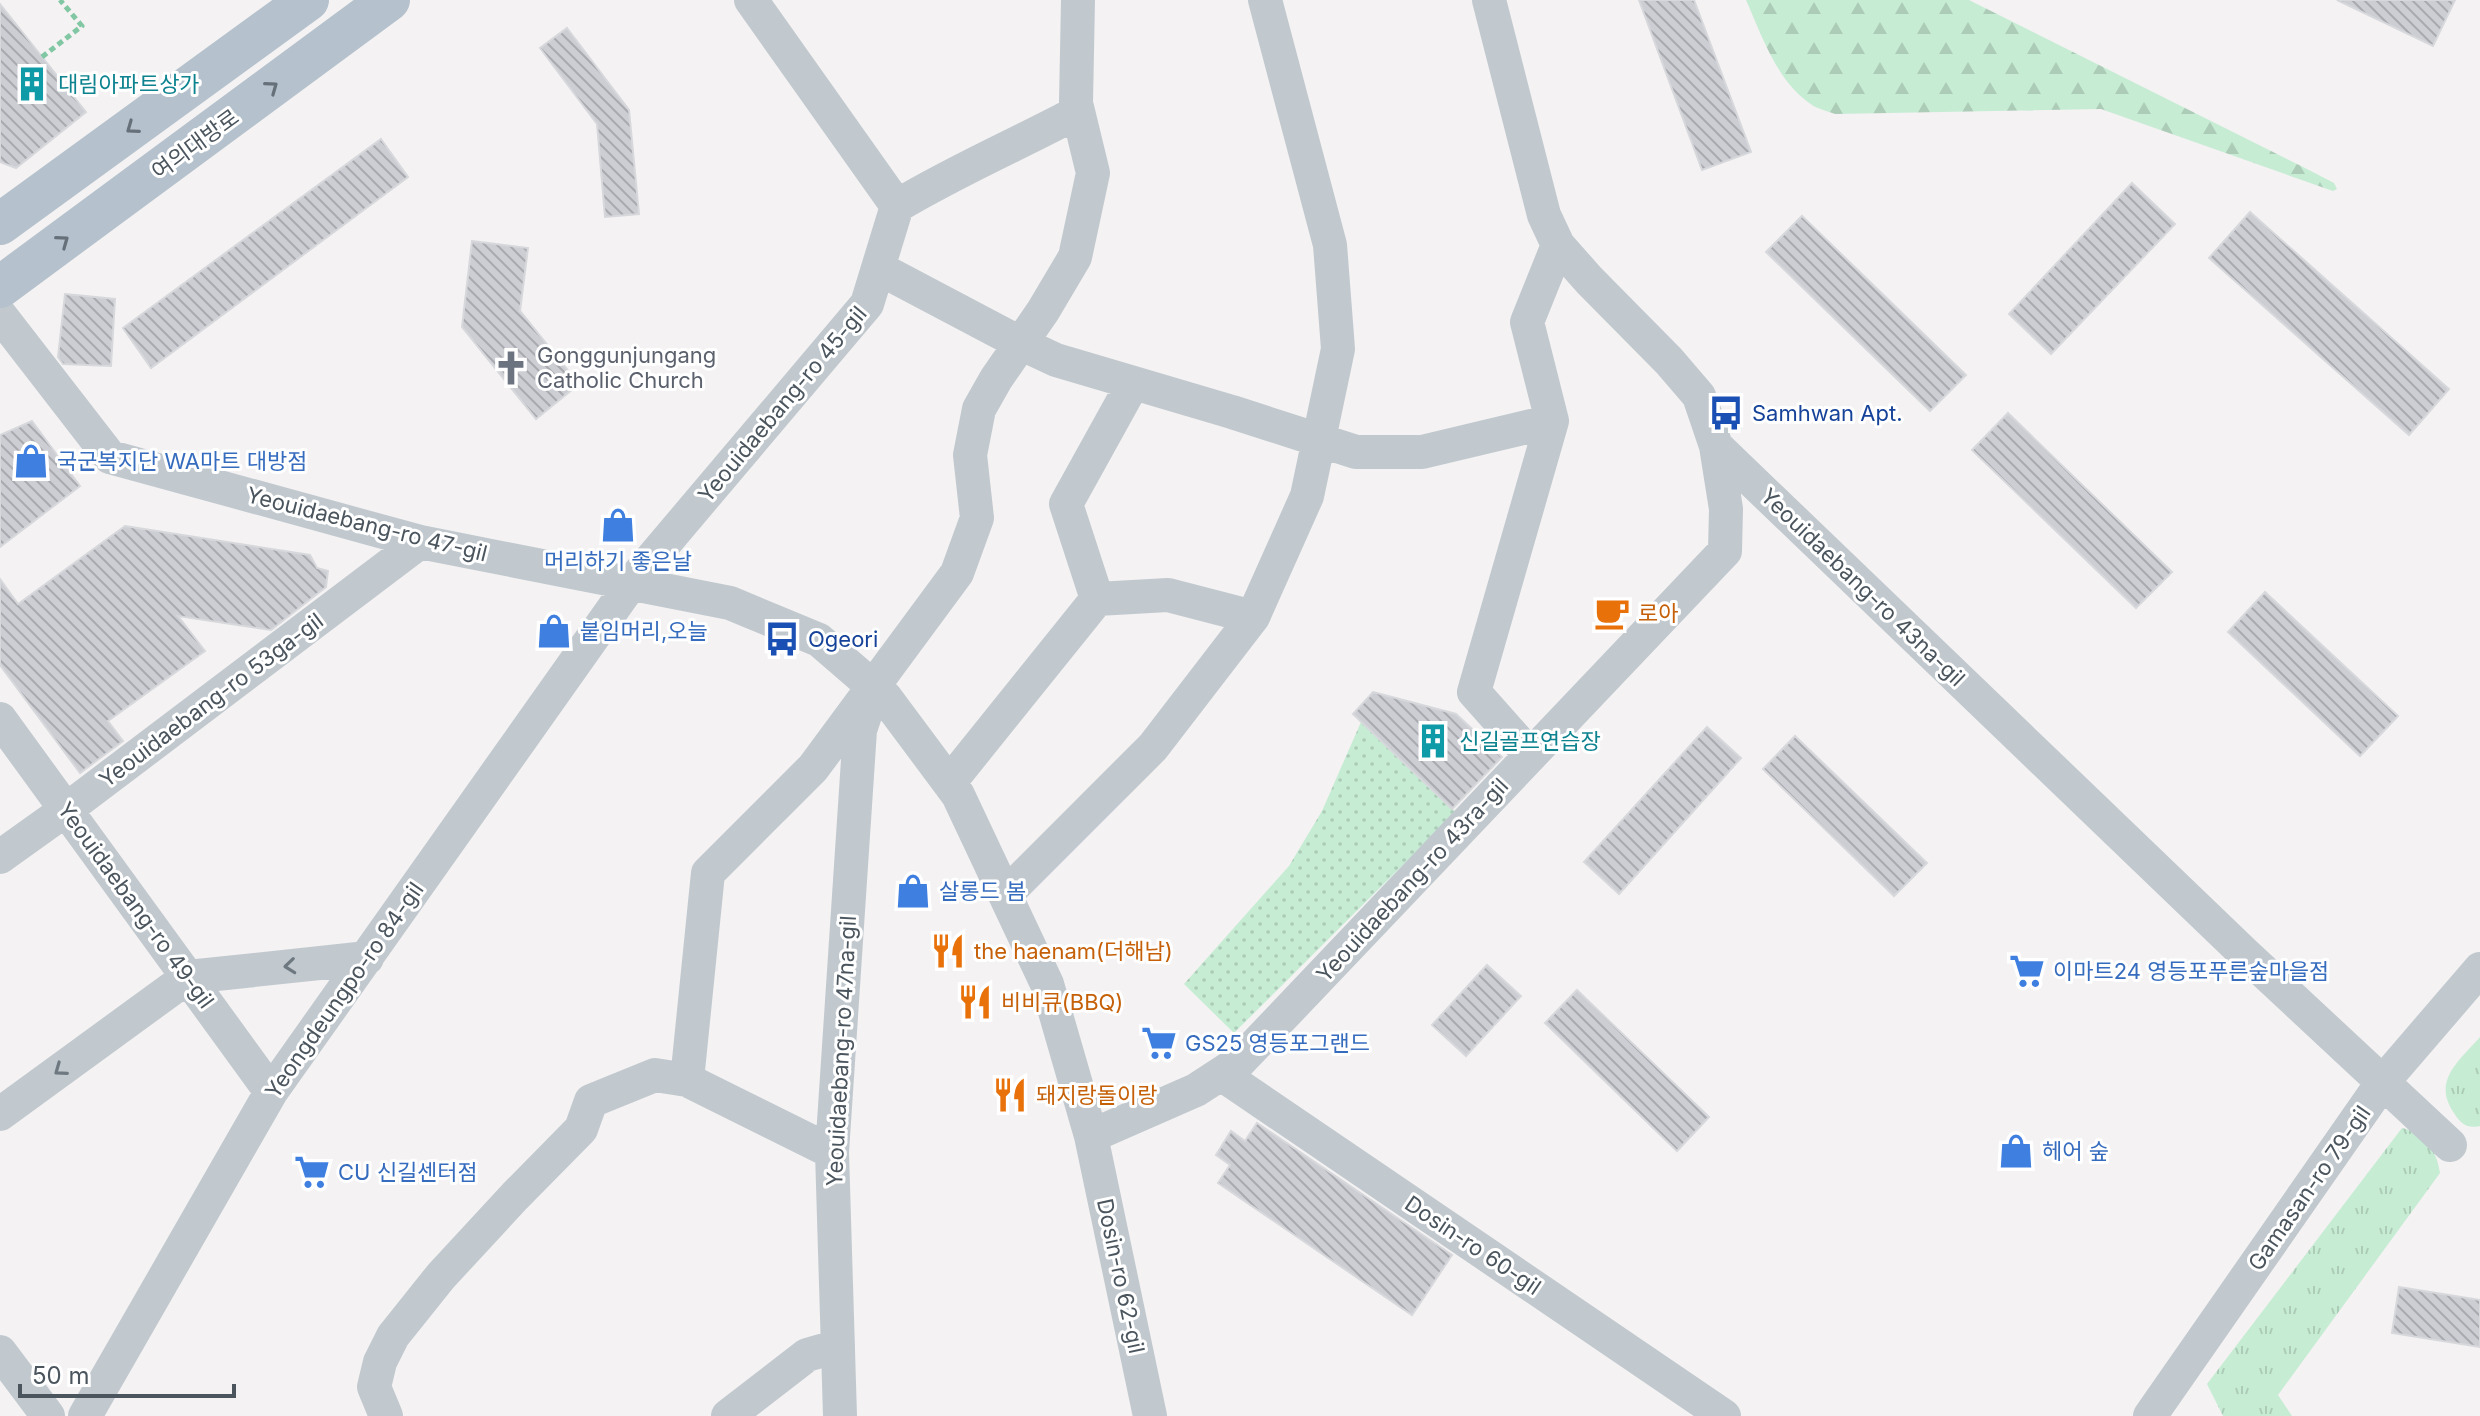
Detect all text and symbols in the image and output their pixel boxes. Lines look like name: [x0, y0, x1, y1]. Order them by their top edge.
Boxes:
building icon: 대림아파트상가: [13, 65, 51, 103]
place label: 대림아파트상가: [58, 71, 200, 97]
one-way arrow: [263, 82, 278, 96]
street label: 여의대방로: [146, 104, 244, 184]
one-way arrow: [126, 118, 141, 133]
one-way arrow: [54, 236, 69, 251]
street label: Yeouidaebang-ro 45-gil: [692, 301, 872, 507]
place label: Gonggunjungang Catholic Church: [537, 342, 716, 393]
church icon: Gonggunjungang Catholic Church: [492, 349, 530, 387]
bus stop icon: Samhwan Apt.: [1707, 394, 1745, 432]
place label: Samhwan Apt.: [1752, 400, 1902, 426]
shop icon: 국군복지단 WA마트 대방점: [12, 442, 50, 480]
place label: 국군복지단 WA마트 대방점: [57, 448, 307, 474]
street label: Yeouidaebang-ro 47-gil: [244, 481, 490, 567]
street label: Yeouidaebang-ro 43na-gil: [1756, 483, 1970, 691]
shop icon: 머리하기 좋은날: [599, 506, 637, 544]
place label: 머리하기 좋은날: [544, 548, 692, 574]
cafe icon: 로아: [1593, 594, 1631, 632]
place label: 로아: [1638, 600, 1678, 626]
street label: Yeouidaebang-ro 53ga-gil: [94, 607, 328, 793]
shop icon: 붙임머리,오늘: [535, 612, 573, 650]
place label: 붙임머리,오늘: [580, 618, 708, 644]
bus stop icon: Ogeori: [763, 620, 801, 658]
place label: Ogeori: [808, 626, 878, 652]
building icon: 신길골프연습장: [1414, 722, 1452, 760]
place label: 신길골프연습장: [1459, 728, 1601, 754]
street label: Yeouidaebang-ro 43ra-gil: [1311, 773, 1513, 987]
street label: Yeouidaebang-ro 49-gil: [53, 797, 219, 1013]
shop icon: 살롱드 봄: [894, 872, 932, 910]
street label: Yeongdeungpo-ro 84-gil: [259, 877, 429, 1103]
place label: 살롱드 봄: [939, 878, 1026, 904]
street label: Yeouidaebang-ro 47na-gil: [821, 915, 861, 1187]
restaurant icon: the haenam(더해남): [929, 932, 967, 970]
place label: the haenam(더해남): [974, 938, 1173, 964]
supermarket icon: 이마트24 영등포푸른숲마을점: [2008, 952, 2046, 990]
one-way arrow: [283, 958, 296, 975]
place label: 이마트24 영등포푸른숲마을점: [2053, 958, 2329, 984]
restaurant icon: 비비큐(BBQ): [956, 983, 994, 1021]
place label: 비비큐(BBQ): [1001, 989, 1123, 1015]
supermarket icon: GS25 영등포그랜드: [1140, 1024, 1178, 1062]
place label: GS25 영등포그랜드: [1185, 1030, 1370, 1056]
one-way arrow: [55, 1060, 69, 1074]
restaurant icon: 돼지랑돌이랑: [991, 1076, 1029, 1114]
place label: 돼지랑돌이랑: [1036, 1082, 1157, 1108]
street label: Gamasan-ro 79-gil: [2242, 1101, 2376, 1275]
shop icon: 헤어 숲: [1997, 1132, 2035, 1170]
place label: 헤어 숲: [2042, 1138, 2109, 1164]
supermarket icon: CU 신길센터점: [293, 1153, 331, 1191]
place label: CU 신길센터점: [338, 1159, 478, 1185]
street label: Dosin-ro 60-gil: [1400, 1190, 1546, 1300]
street label: Dosin-ro 62-gil: [1092, 1196, 1150, 1356]
scale bar: [20, 1348, 234, 1398]
text: 50 m: [32, 1361, 90, 1390]

